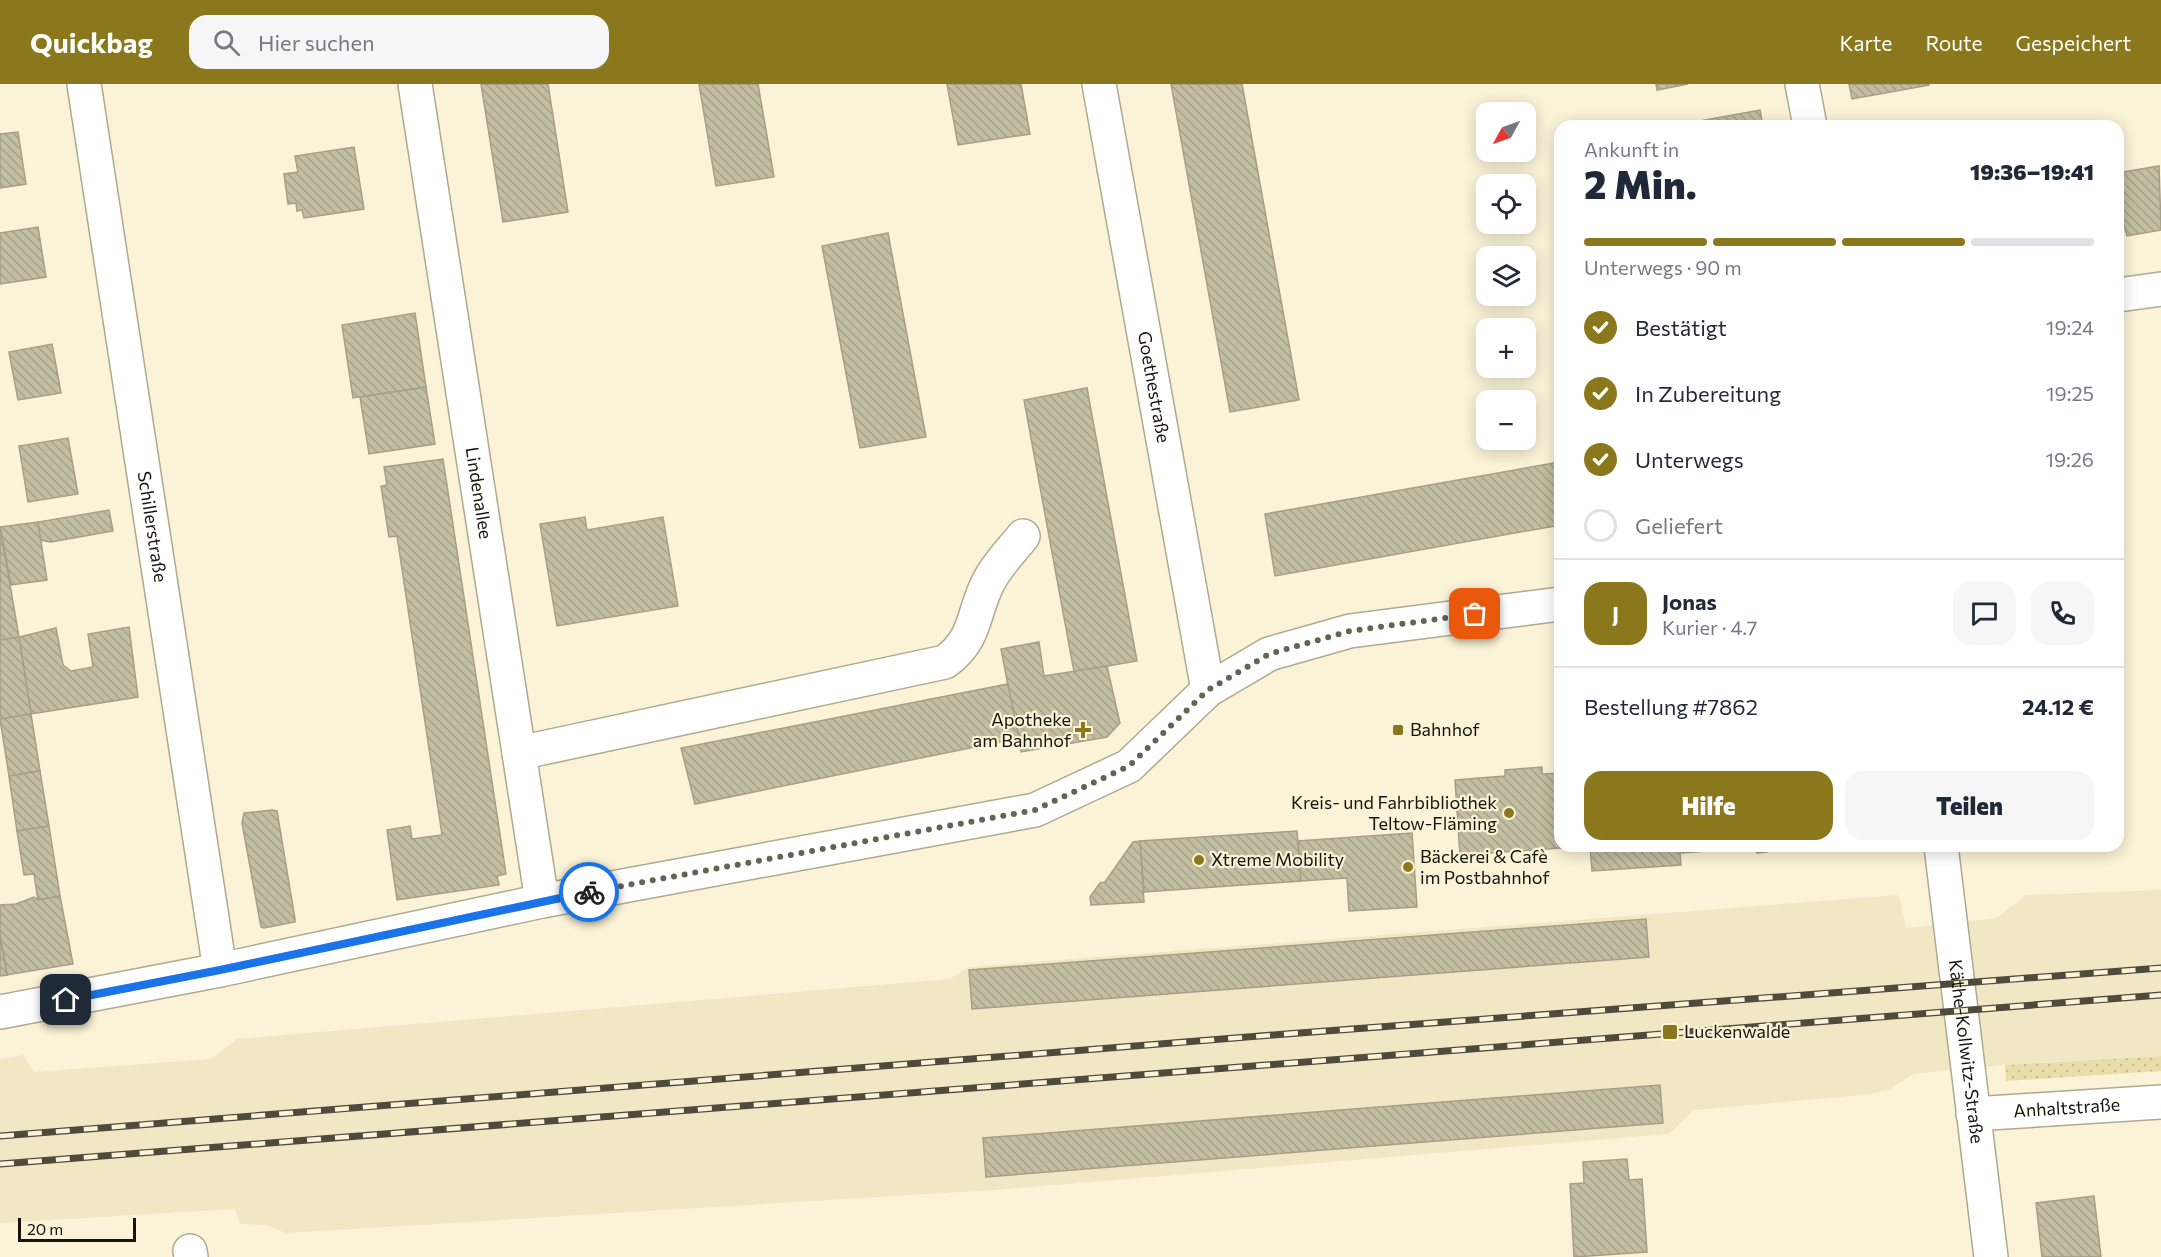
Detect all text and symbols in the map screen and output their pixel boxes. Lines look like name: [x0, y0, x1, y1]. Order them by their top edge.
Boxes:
search box: [189, 15, 609, 69]
text: Quickbag: [30, 25, 153, 59]
icon: search: [210, 26, 243, 59]
text: Hier suchen: [258, 29, 375, 56]
text: Karte: [1839, 30, 1892, 55]
text: Route: [1925, 30, 1983, 55]
text: Gespeichert: [2016, 30, 2131, 55]
north arrow: [1476, 102, 1536, 162]
map controls: [1476, 102, 1536, 450]
text: Ankunft in: [1584, 137, 1679, 161]
text: 19:36–19:41: [1970, 158, 2094, 185]
text: 2 Min.: [1584, 159, 1697, 207]
button: locate: [1476, 174, 1536, 234]
button: layers: [1476, 246, 1536, 306]
text: Unterwegs · 90 m: [1584, 255, 1742, 279]
icon: check: [1584, 311, 1617, 344]
text: Bestätigt: [1635, 314, 1727, 341]
text: 19:24: [2046, 315, 2094, 339]
button: +: [1476, 318, 1536, 378]
street label: Goethestraße: [1134, 329, 1175, 444]
icon: check: [1584, 377, 1617, 410]
text: In Zubereitung: [1635, 380, 1781, 407]
text: 19:25: [2046, 381, 2094, 405]
button: −: [1476, 390, 1536, 450]
icon: check: [1584, 443, 1617, 476]
street label: Lindenallee: [462, 445, 498, 541]
text: Unterwegs: [1635, 446, 1744, 473]
text: 19:26: [2045, 447, 2094, 471]
street label: Schillerstraße: [134, 469, 172, 584]
text: Geliefert: [1635, 512, 1723, 539]
button: chat: [1953, 582, 2016, 645]
button: phone: [2031, 582, 2094, 645]
pin: [1449, 588, 1500, 639]
text: Jonas: [1662, 588, 1717, 615]
icon: bag: [1458, 597, 1491, 630]
text: J: [1612, 600, 1619, 627]
text: Kurier · 4.7: [1662, 615, 1757, 639]
text: Bestellung #7862: [1584, 693, 1758, 720]
text: 24.12 €: [2022, 693, 2094, 720]
place label: Apotheke am Bahnhof: [973, 708, 1072, 751]
place label: Bahnhof: [1410, 718, 1481, 740]
marker: Apotheke am Bahnhof: [1076, 723, 1090, 737]
marker: Bahnhof: [1391, 723, 1405, 737]
button: Hilfe: [1584, 771, 1833, 840]
button: Teilen: [1845, 771, 2094, 840]
place label: Kreis- und Fahrbibliothek Teltow-Fläming: [1291, 791, 1497, 834]
marker: Kreis- und Fahrbibliothek Teltow-Fläming: [1502, 806, 1516, 820]
place label: Bäckerei & Cafè im Postbahnhof: [1420, 845, 1550, 888]
place label: Xtreme Mobility: [1211, 848, 1344, 870]
marker: Xtreme Mobility: [1192, 853, 1206, 867]
marker: Bäckerei & Cafè im Postbahnhof: [1401, 860, 1415, 874]
courier: [559, 862, 619, 922]
icon: bike: [573, 876, 606, 909]
street label: Käthe-Kollwitz-Straße: [1945, 958, 1989, 1145]
pin: [40, 974, 91, 1025]
icon: home: [49, 983, 82, 1016]
place label: Luckenwalde: [1684, 1020, 1790, 1042]
marker: Luckenwalde: [1661, 1023, 1679, 1041]
street label: Anhaltstraße: [2013, 1093, 2121, 1121]
scale bar: [18, 1215, 136, 1242]
text: 20 m: [27, 1219, 63, 1238]

